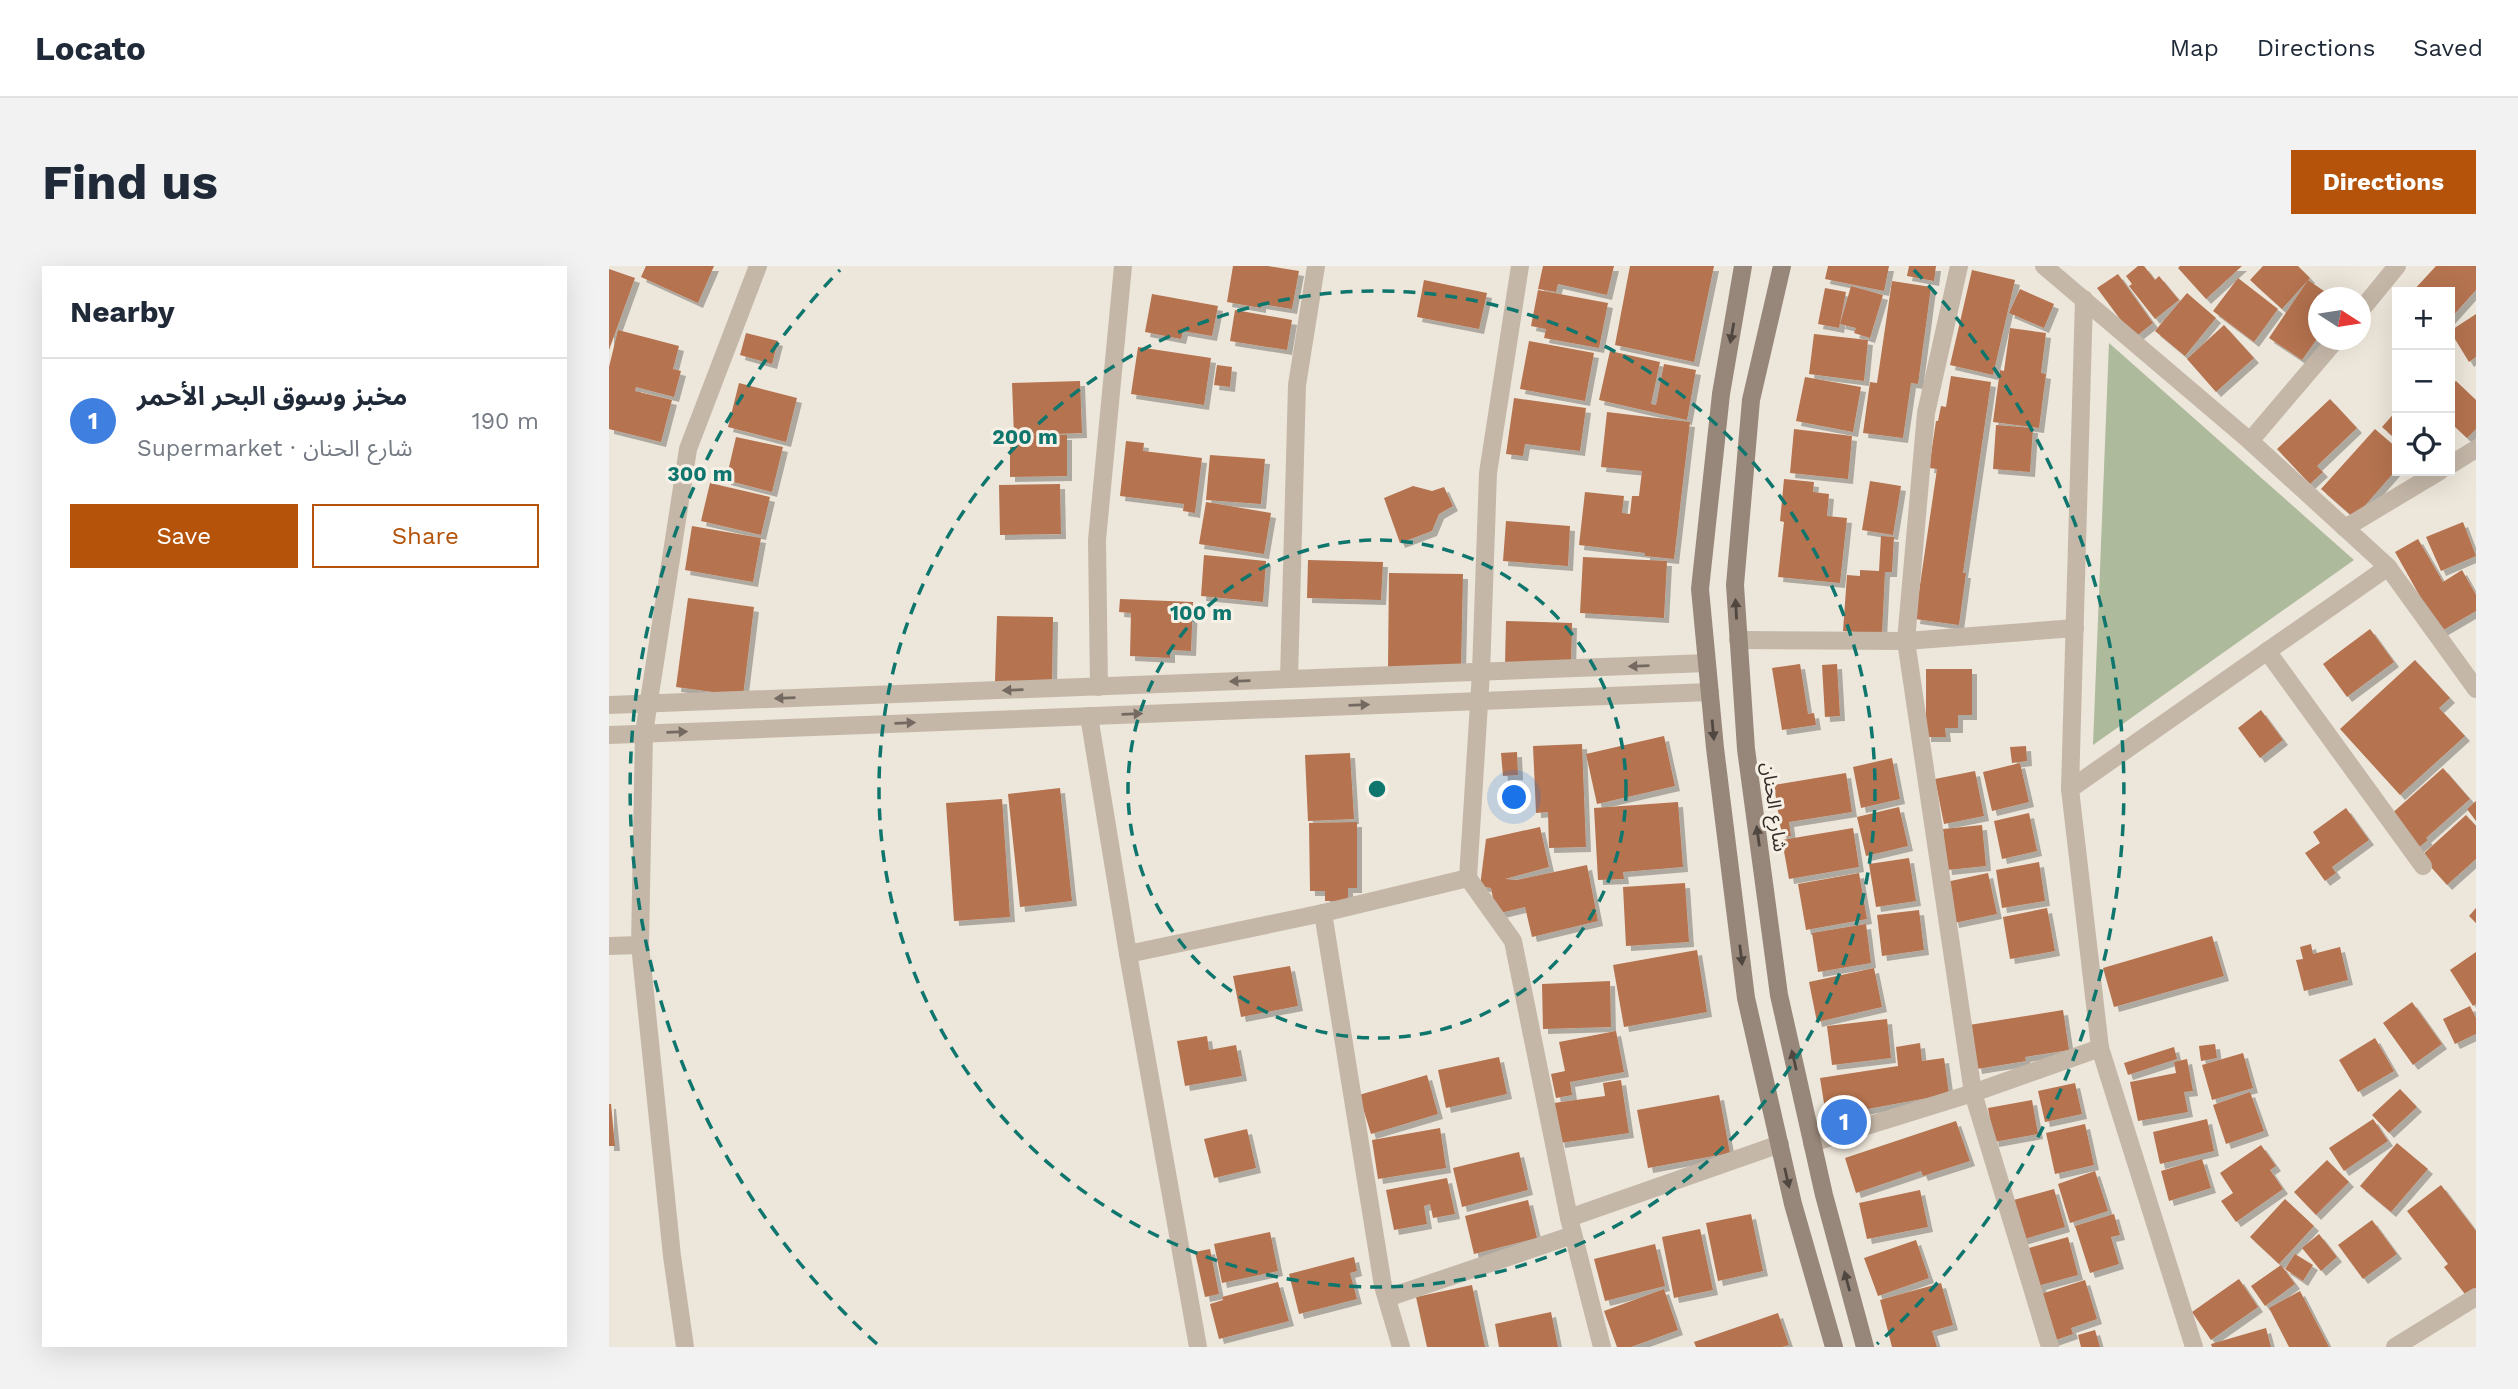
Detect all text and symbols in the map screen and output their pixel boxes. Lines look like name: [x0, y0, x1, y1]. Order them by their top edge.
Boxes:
text: Locato: [35, 29, 146, 68]
text: Map: [2170, 34, 2219, 62]
text: Directions: [2257, 34, 2375, 62]
text: Saved: [2413, 34, 2483, 62]
button: Directions: [2291, 150, 2476, 214]
text: Find us: [42, 153, 218, 211]
north arrow: [2308, 287, 2371, 350]
map controls: [2392, 287, 2455, 476]
button: +: [2392, 287, 2455, 350]
text: Nearby: [70, 294, 175, 329]
one-way arrow: [1726, 322, 1737, 344]
button: −: [2392, 350, 2455, 413]
text: مخبز وسوق البحر الأحمر: [137, 381, 407, 411]
text: 1: [88, 408, 98, 435]
text: 190 m: [472, 408, 539, 435]
button: locate: [2392, 413, 2455, 476]
text: 200 m: [992, 424, 1058, 449]
text: Supermarket · شارع الحنان: [137, 435, 412, 462]
text: 300 m: [667, 461, 733, 486]
button: Save: [70, 504, 298, 568]
button: Share: [312, 504, 539, 568]
one-way arrow: [1731, 598, 1742, 620]
text: 100 m: [1170, 600, 1232, 625]
one-way arrow: [1628, 660, 1650, 672]
one-way arrow: [1229, 676, 1251, 687]
one-way arrow: [1001, 684, 1023, 695]
one-way arrow: [774, 693, 796, 704]
one-way arrow: [1348, 700, 1370, 711]
one-way arrow: [1121, 709, 1143, 720]
one-way arrow: [894, 718, 916, 729]
one-way arrow: [1708, 719, 1719, 741]
one-way arrow: [666, 727, 688, 738]
street label: شارع الحنان: [1755, 761, 1792, 854]
centre of rings: [1365, 777, 1389, 801]
your location: [1497, 780, 1531, 814]
one-way arrow: [1752, 825, 1763, 847]
one-way arrow: [1735, 945, 1746, 967]
one-way arrow: [1788, 1049, 1799, 1071]
pin: 1: [1821, 1096, 1867, 1148]
one-way arrow: [1782, 1167, 1793, 1189]
one-way arrow: [1842, 1270, 1852, 1291]

